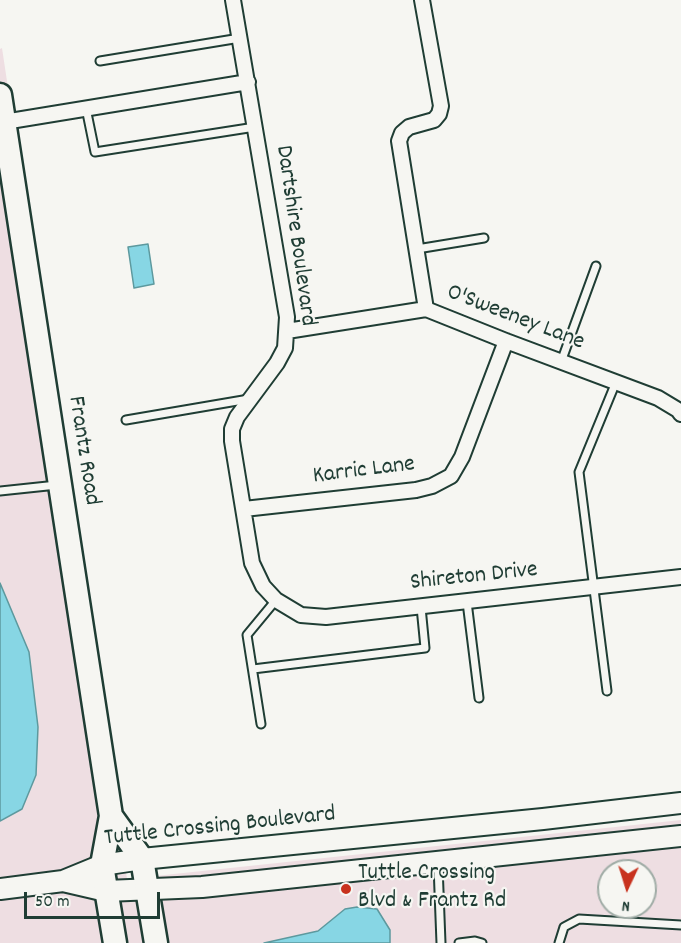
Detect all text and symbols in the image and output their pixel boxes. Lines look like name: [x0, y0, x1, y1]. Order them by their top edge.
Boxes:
street label: Dartshire Boulevard: [267, 144, 321, 328]
street label: O'Sweeney Lane: [442, 280, 588, 358]
street label: Frantz Road: [59, 394, 105, 508]
street label: Karric Lane: [311, 451, 417, 493]
street label: Shireton Drive: [409, 557, 539, 599]
street label: Tuttle Crossing Boulevard: [103, 802, 337, 854]
north arrow: [597, 859, 657, 919]
place label: Tuttle Crossing Blvd & Frantz Rd: [358, 861, 506, 917]
scale bar: [27, 880, 164, 918]
marker: Tuttle Crossing Blvd & Frantz Rd: [339, 882, 353, 896]
text: 50 m: [35, 890, 70, 915]
text: N: [621, 894, 631, 917]

